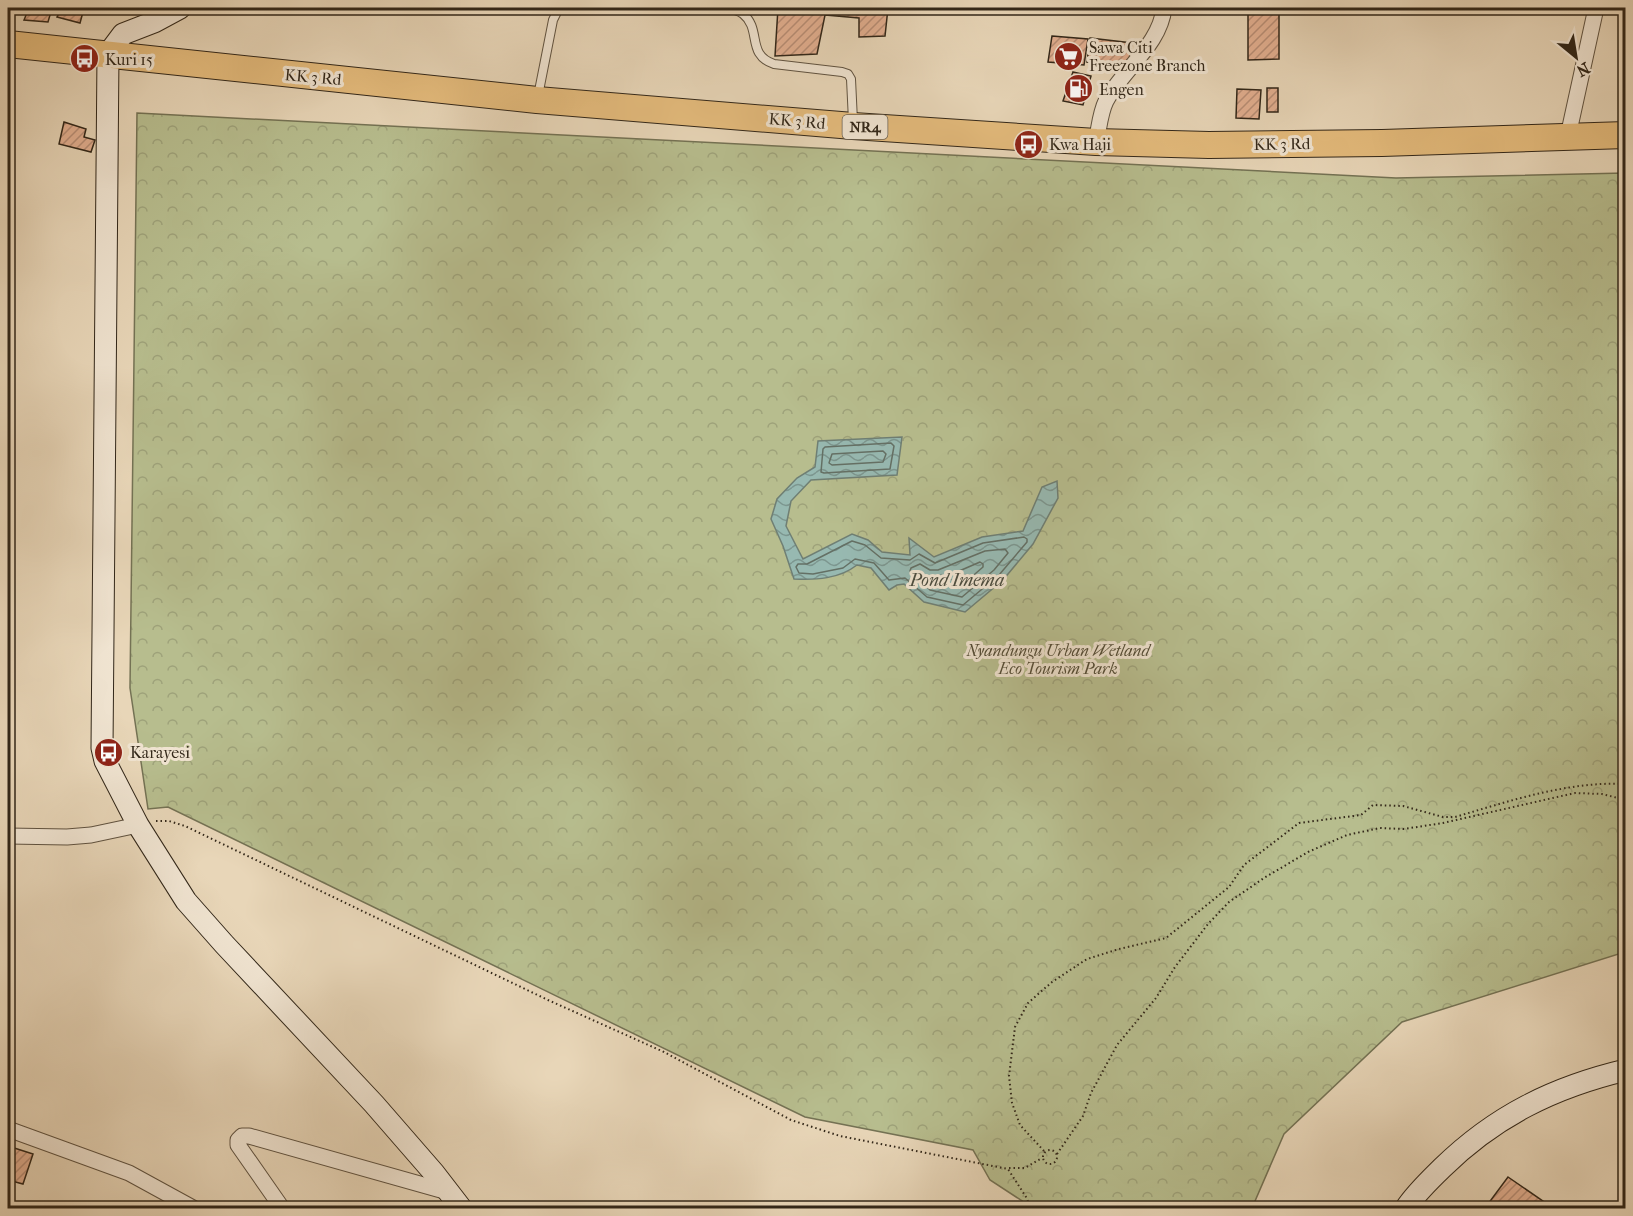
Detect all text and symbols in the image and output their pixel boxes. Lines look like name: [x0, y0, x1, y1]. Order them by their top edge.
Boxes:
north arrow: [1546, 27, 1606, 87]
place label: Sawa Citi Freezone Branch: [1089, 38, 1206, 75]
supermarket icon: Sawa Citi Freezone Branch: [1052, 40, 1084, 72]
bus stop icon: Kuri 15: [68, 43, 100, 75]
place label: Kuri 15: [105, 50, 153, 69]
text: N: [1572, 58, 1593, 81]
street label: KK 3 Rd: [284, 65, 342, 89]
fuel station icon: Engen: [1062, 73, 1094, 105]
place label: Engen: [1099, 80, 1145, 99]
street label: KK 3 Rd: [768, 109, 826, 133]
road number: NR4: [842, 115, 888, 139]
bus stop icon: Kwa Haji: [1012, 128, 1044, 160]
street label: KK 3 Rd: [1253, 134, 1311, 154]
place label: Kwa Haji: [1049, 135, 1111, 154]
water label: Pond Imema: [909, 570, 1004, 591]
park label: Nyandungu Urban Wetland Eco Tourism Park: [965, 641, 1151, 678]
bus stop icon: Karayesi: [93, 736, 125, 768]
place label: Karayesi: [130, 743, 190, 762]

